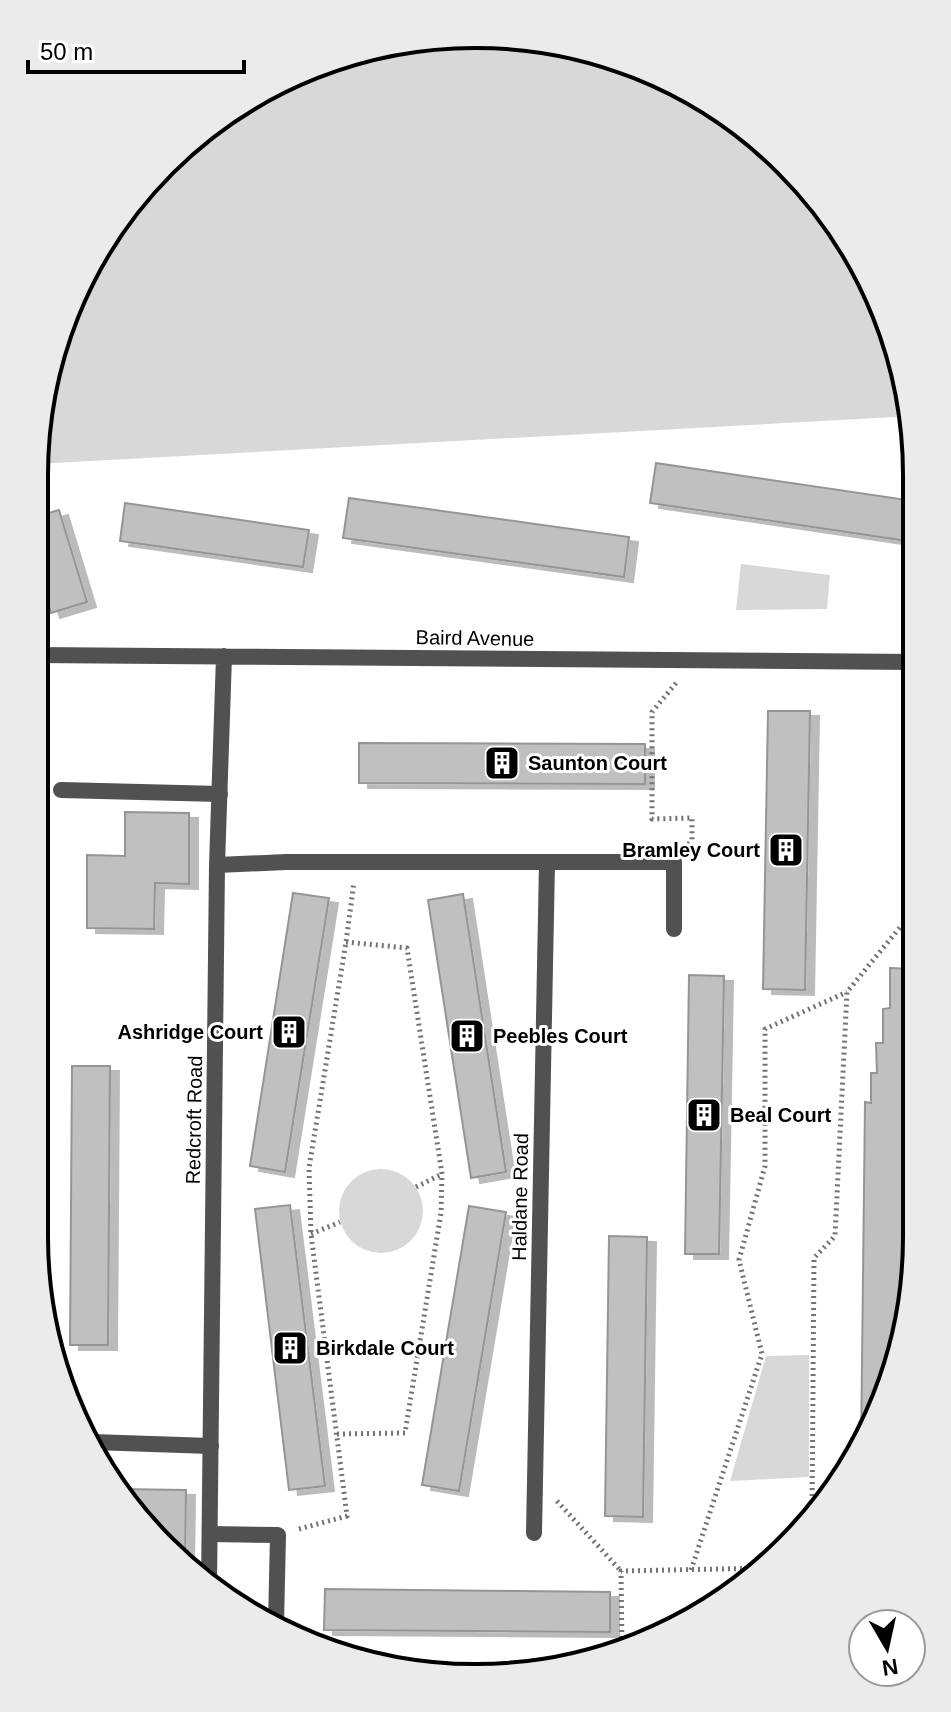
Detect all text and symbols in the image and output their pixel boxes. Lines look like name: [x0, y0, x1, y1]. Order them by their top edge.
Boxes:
scale bar: [28, 24, 244, 74]
text: 50 m: [40, 38, 93, 65]
street label: Baird Avenue: [416, 626, 534, 650]
building icon: Saunton Court: [483, 744, 521, 782]
place label: Saunton Court: [528, 752, 667, 774]
building icon: Bramley Court: [767, 831, 805, 869]
place label: Bramley Court: [622, 839, 760, 861]
building icon: Ashridge Court: [270, 1013, 308, 1051]
building icon: Peebles Court: [448, 1017, 486, 1055]
place label: Ashridge Court: [117, 1021, 263, 1043]
place label: Peebles Court: [493, 1025, 628, 1047]
street label: Redcroft Road: [182, 1055, 206, 1185]
building icon: Beal Court: [685, 1096, 723, 1134]
place label: Beal Court: [730, 1104, 831, 1126]
street label: Haldane Road: [508, 1133, 532, 1261]
building icon: Birkdale Court: [271, 1329, 309, 1367]
place label: Birkdale Court: [316, 1337, 454, 1359]
north arrow: [847, 1608, 927, 1688]
text: N: [880, 1654, 900, 1681]

